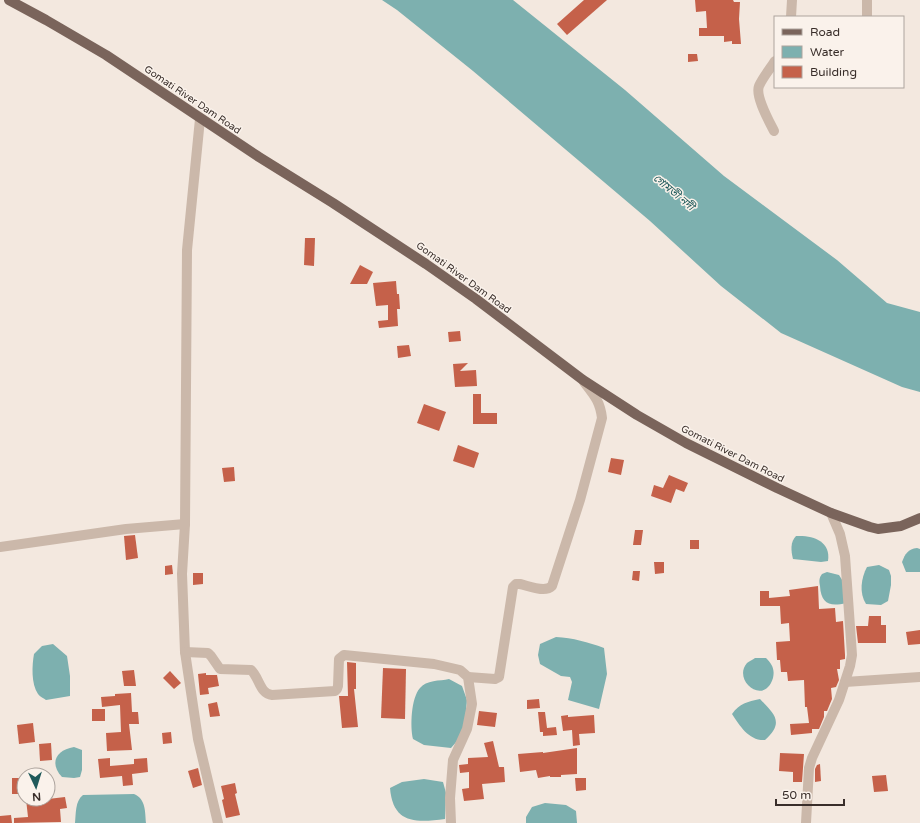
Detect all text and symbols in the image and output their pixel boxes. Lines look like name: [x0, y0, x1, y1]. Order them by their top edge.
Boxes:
legend: [774, 16, 904, 88]
text: Road: [810, 25, 840, 39]
text: Water: [810, 45, 845, 59]
street label: Gomati River Dam Road: [142, 63, 243, 137]
text: Building: [810, 65, 857, 79]
water label: গোমতী নদী: [651, 171, 698, 215]
street label: Gomati River Dam Road: [414, 239, 513, 316]
street label: Gomati River Dam Road: [679, 423, 786, 485]
north arrow: [16, 767, 56, 807]
scale bar: [776, 781, 844, 807]
text: 50 m: [782, 788, 811, 802]
text: N: [32, 790, 42, 803]

